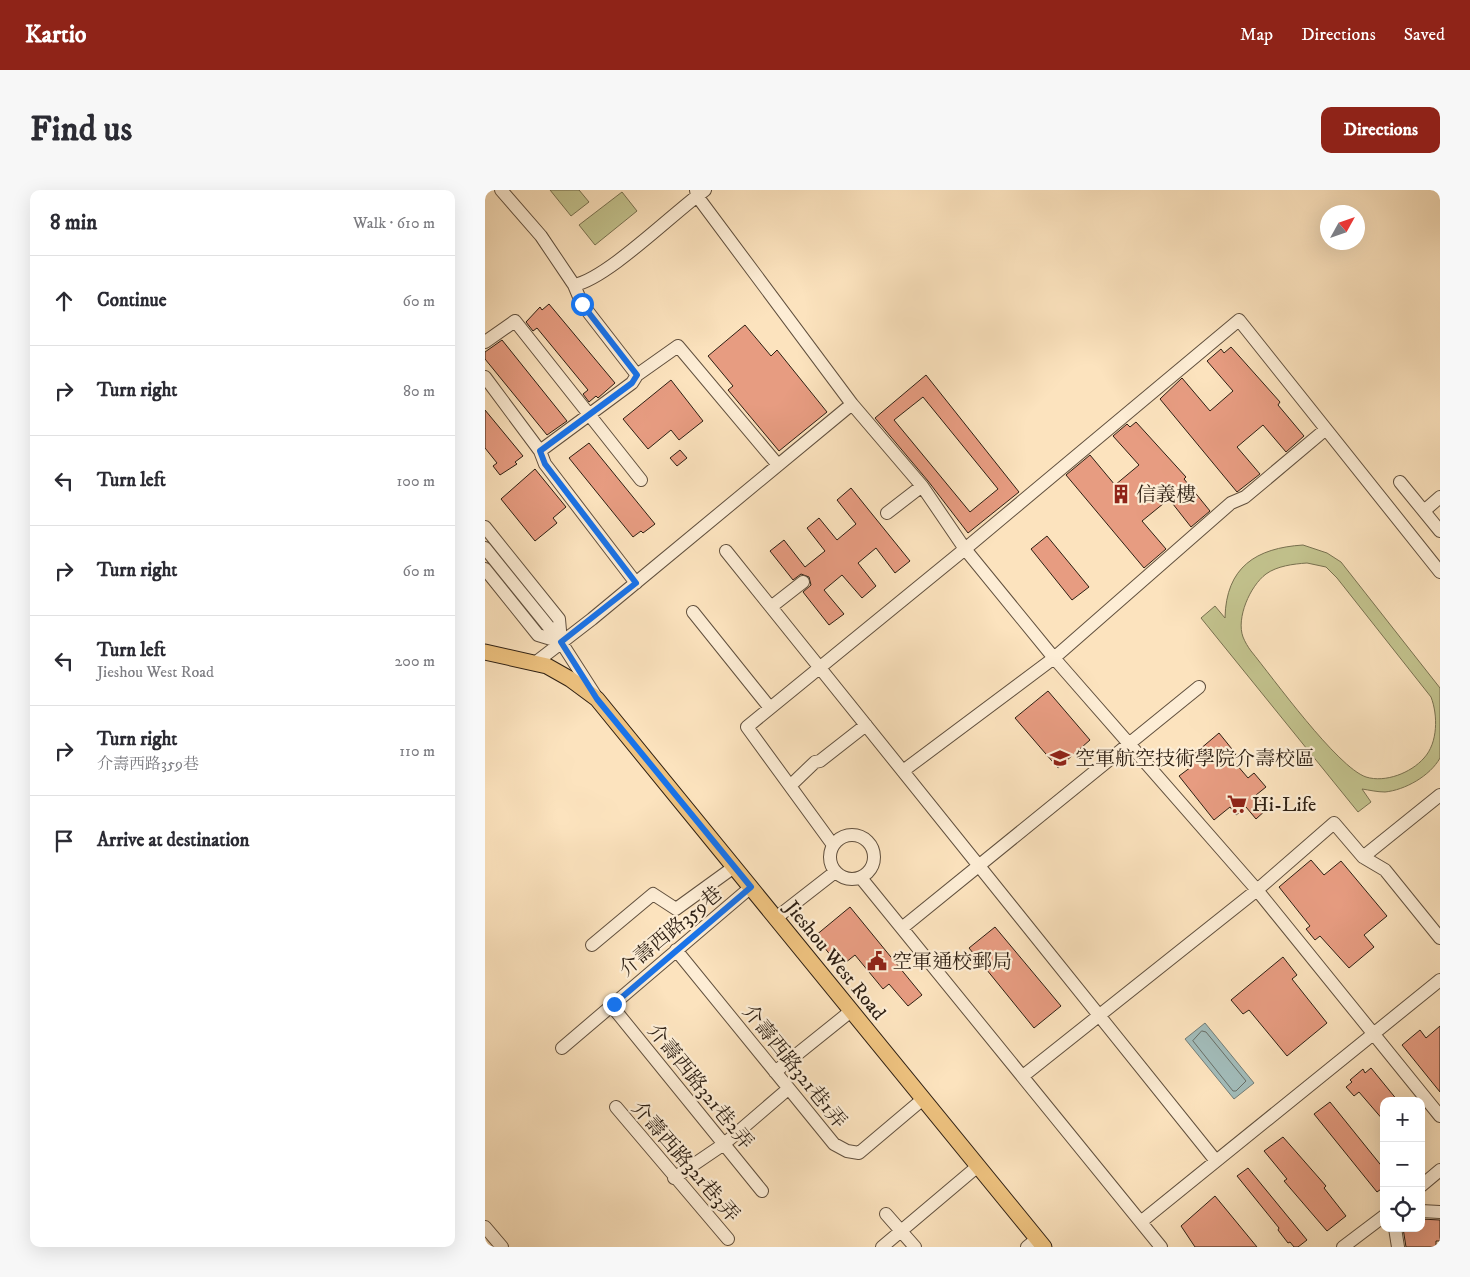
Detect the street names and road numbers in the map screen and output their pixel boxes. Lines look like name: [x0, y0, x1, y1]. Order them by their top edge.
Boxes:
street label: 介壽西路359巷: [614, 882, 728, 983]
street label: Jieshou West Road: [778, 895, 891, 1026]
street label: 介壽西路321巷1弄: [736, 1000, 851, 1134]
street label: 介壽西路321巷2弄: [642, 1019, 758, 1155]
street label: 介壽西路321巷3弄: [626, 1096, 744, 1228]

